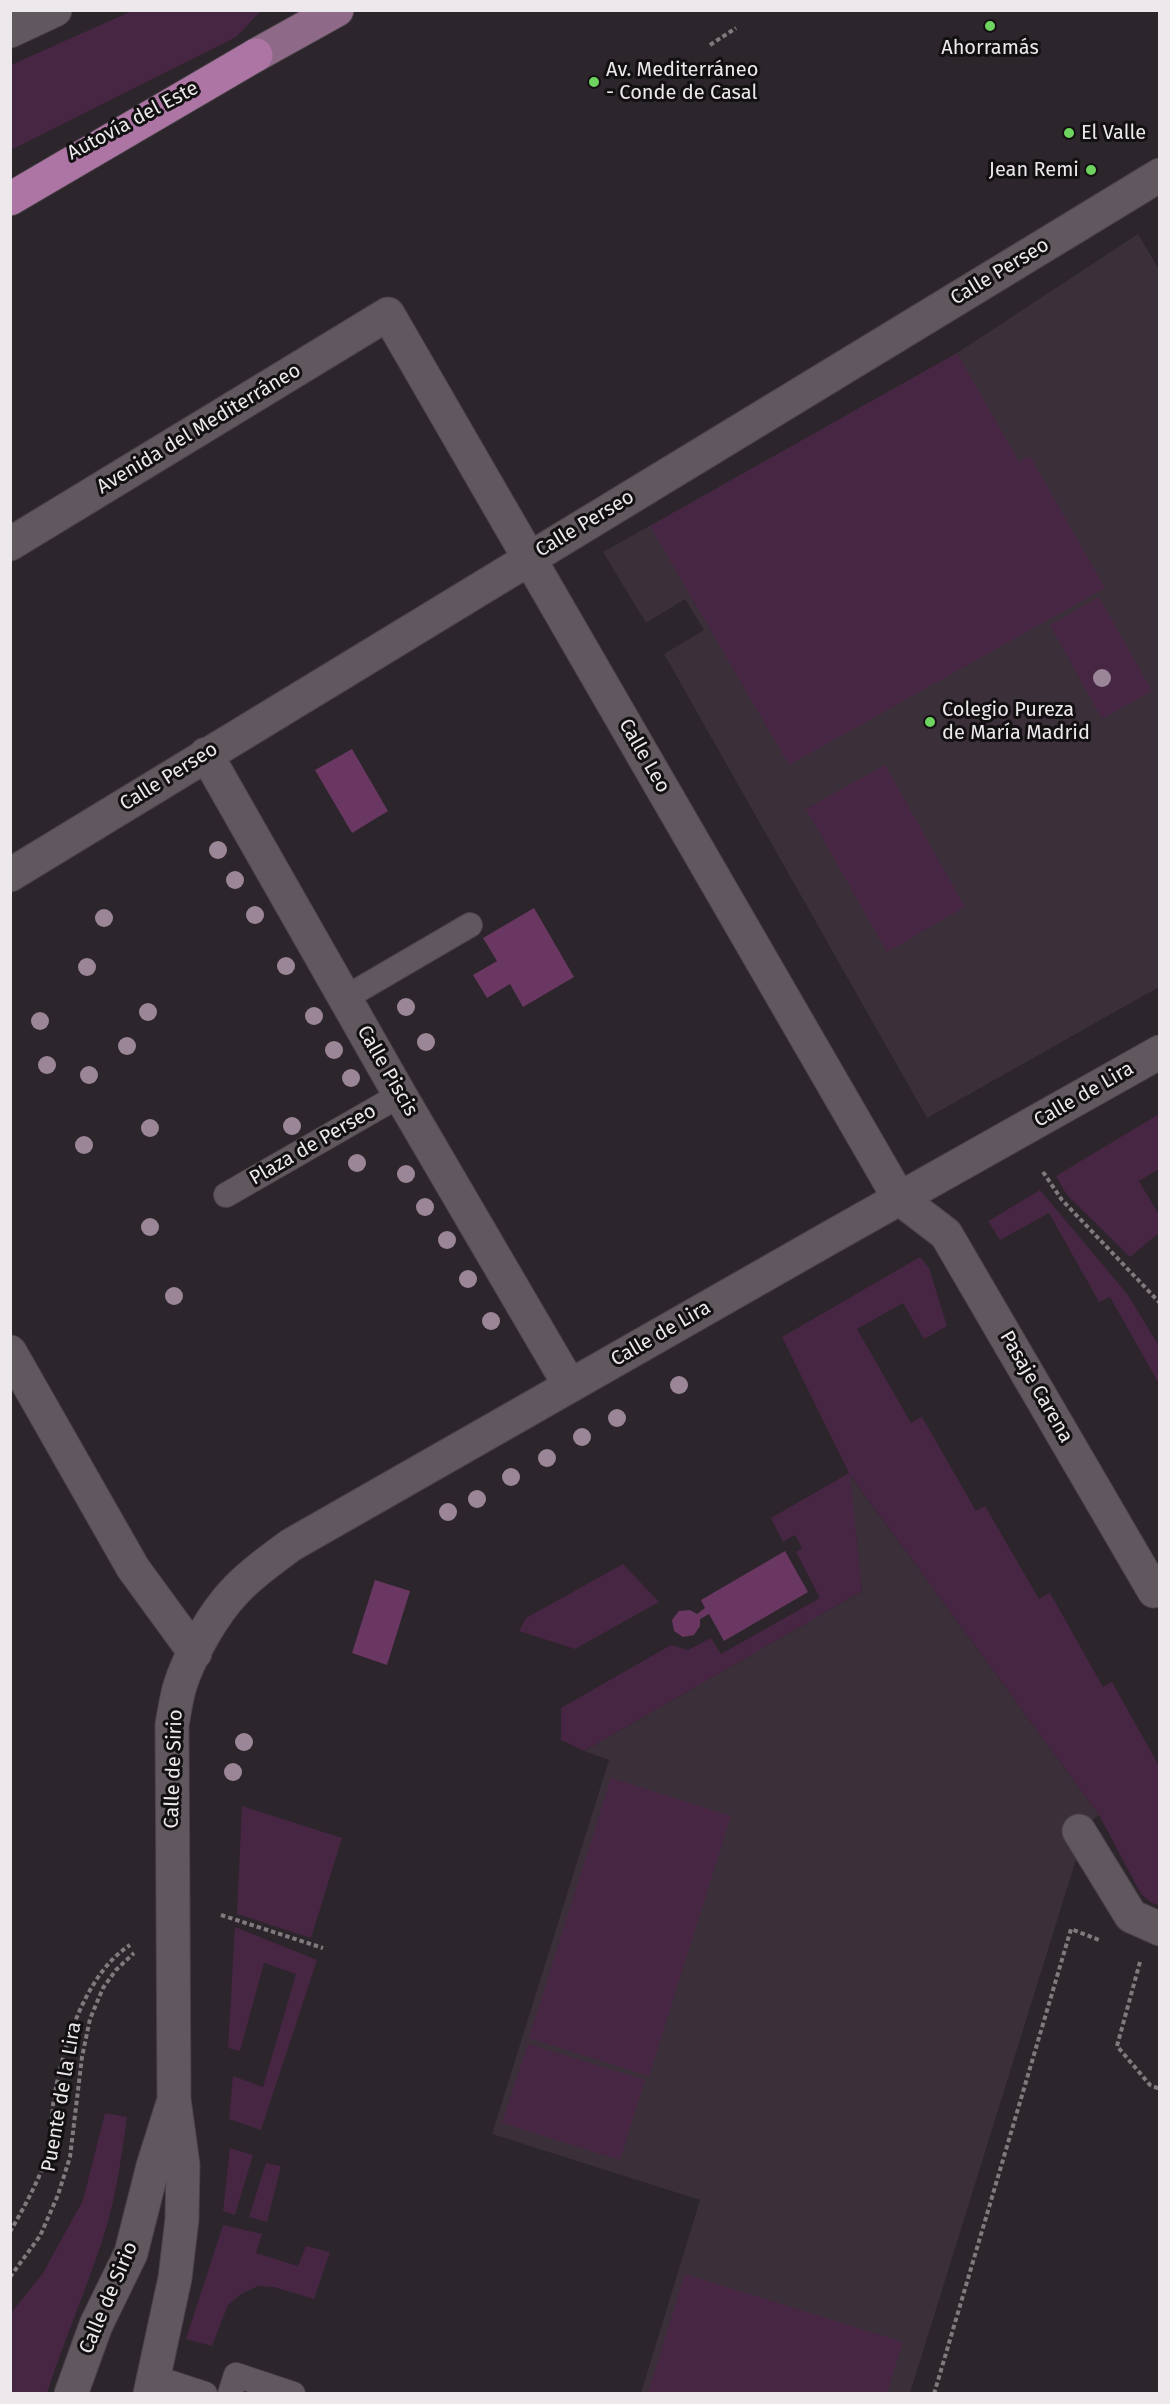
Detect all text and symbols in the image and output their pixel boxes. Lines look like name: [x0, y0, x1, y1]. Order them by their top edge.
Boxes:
marker: Ahorramás: [983, 19, 997, 33]
place label: Ahorramás: [941, 36, 1039, 60]
place label: Av. Mediterráneo - Conde de Casal: [606, 58, 758, 105]
marker: Av. Mediterráneo - Conde de Casal: [587, 75, 601, 89]
street label: Autovía del Este: [63, 76, 203, 166]
place label: El Valle: [1081, 121, 1146, 145]
marker: El Valle: [1062, 126, 1076, 140]
place label: Jean Remi: [989, 158, 1079, 182]
marker: Jean Remi: [1084, 163, 1098, 177]
street label: Calle Perseo: [946, 233, 1054, 311]
street label: Avenida del Mediterráneo: [93, 359, 305, 499]
street label: Calle Perseo: [531, 485, 639, 563]
place label: Colegio Pureza de María Madrid: [942, 698, 1090, 745]
street label: Calle Leo: [613, 715, 675, 797]
marker: Colegio Pureza de María Madrid: [923, 715, 937, 729]
street label: Calle Perseo: [116, 737, 222, 817]
street label: Calle Piscis: [351, 1021, 423, 1121]
street label: Calle de Lira: [1030, 1057, 1138, 1133]
street label: Plaza de Perseo: [245, 1099, 381, 1191]
street label: Calle de Lira: [607, 1296, 715, 1372]
street label: Pasaje Carena: [994, 1327, 1078, 1447]
street label: Calle de Sirio: [160, 1709, 188, 1829]
street label: Puente de la Lira: [37, 2020, 87, 2174]
street label: Calle de Sirio: [75, 2238, 143, 2358]

